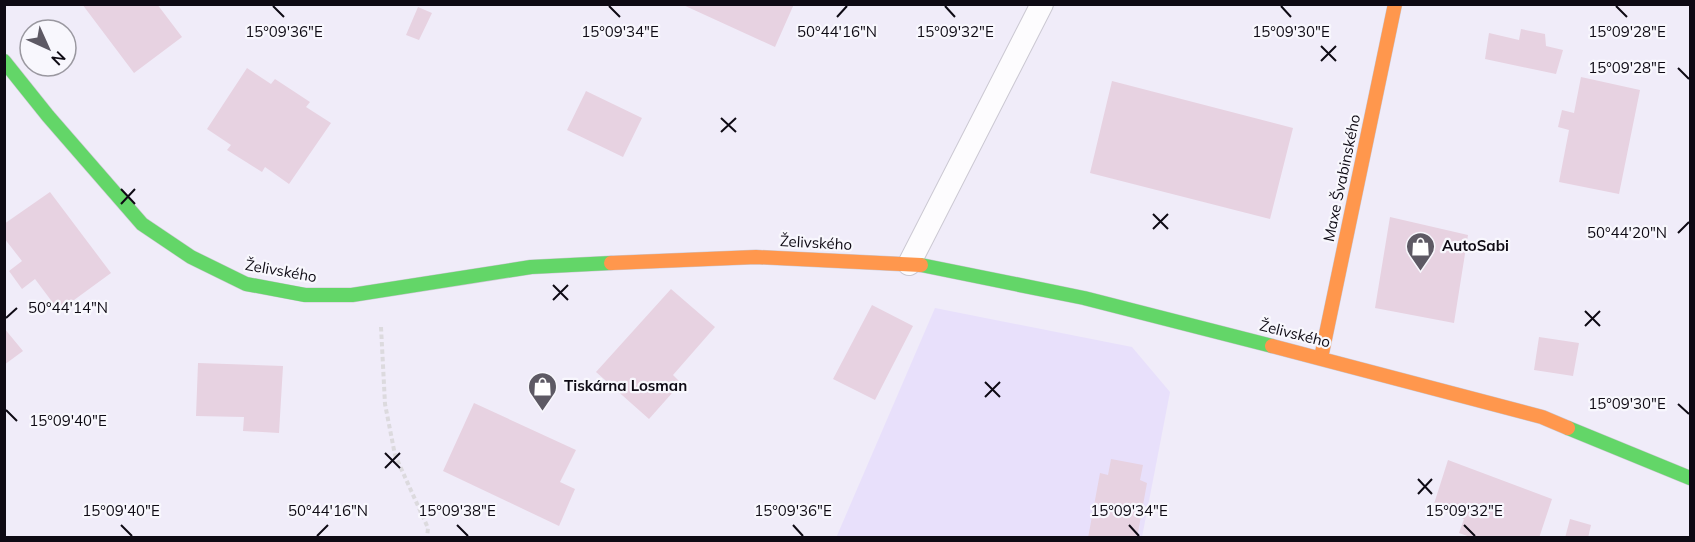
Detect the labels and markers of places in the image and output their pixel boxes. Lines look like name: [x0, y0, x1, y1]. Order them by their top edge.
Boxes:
shop icon: AutoSabi: [1405, 230, 1437, 272]
place label: AutoSabi: [1442, 236, 1509, 255]
shop icon: Tiskárna Losman: [527, 370, 559, 412]
place label: Tiskárna Losman: [564, 376, 687, 395]

